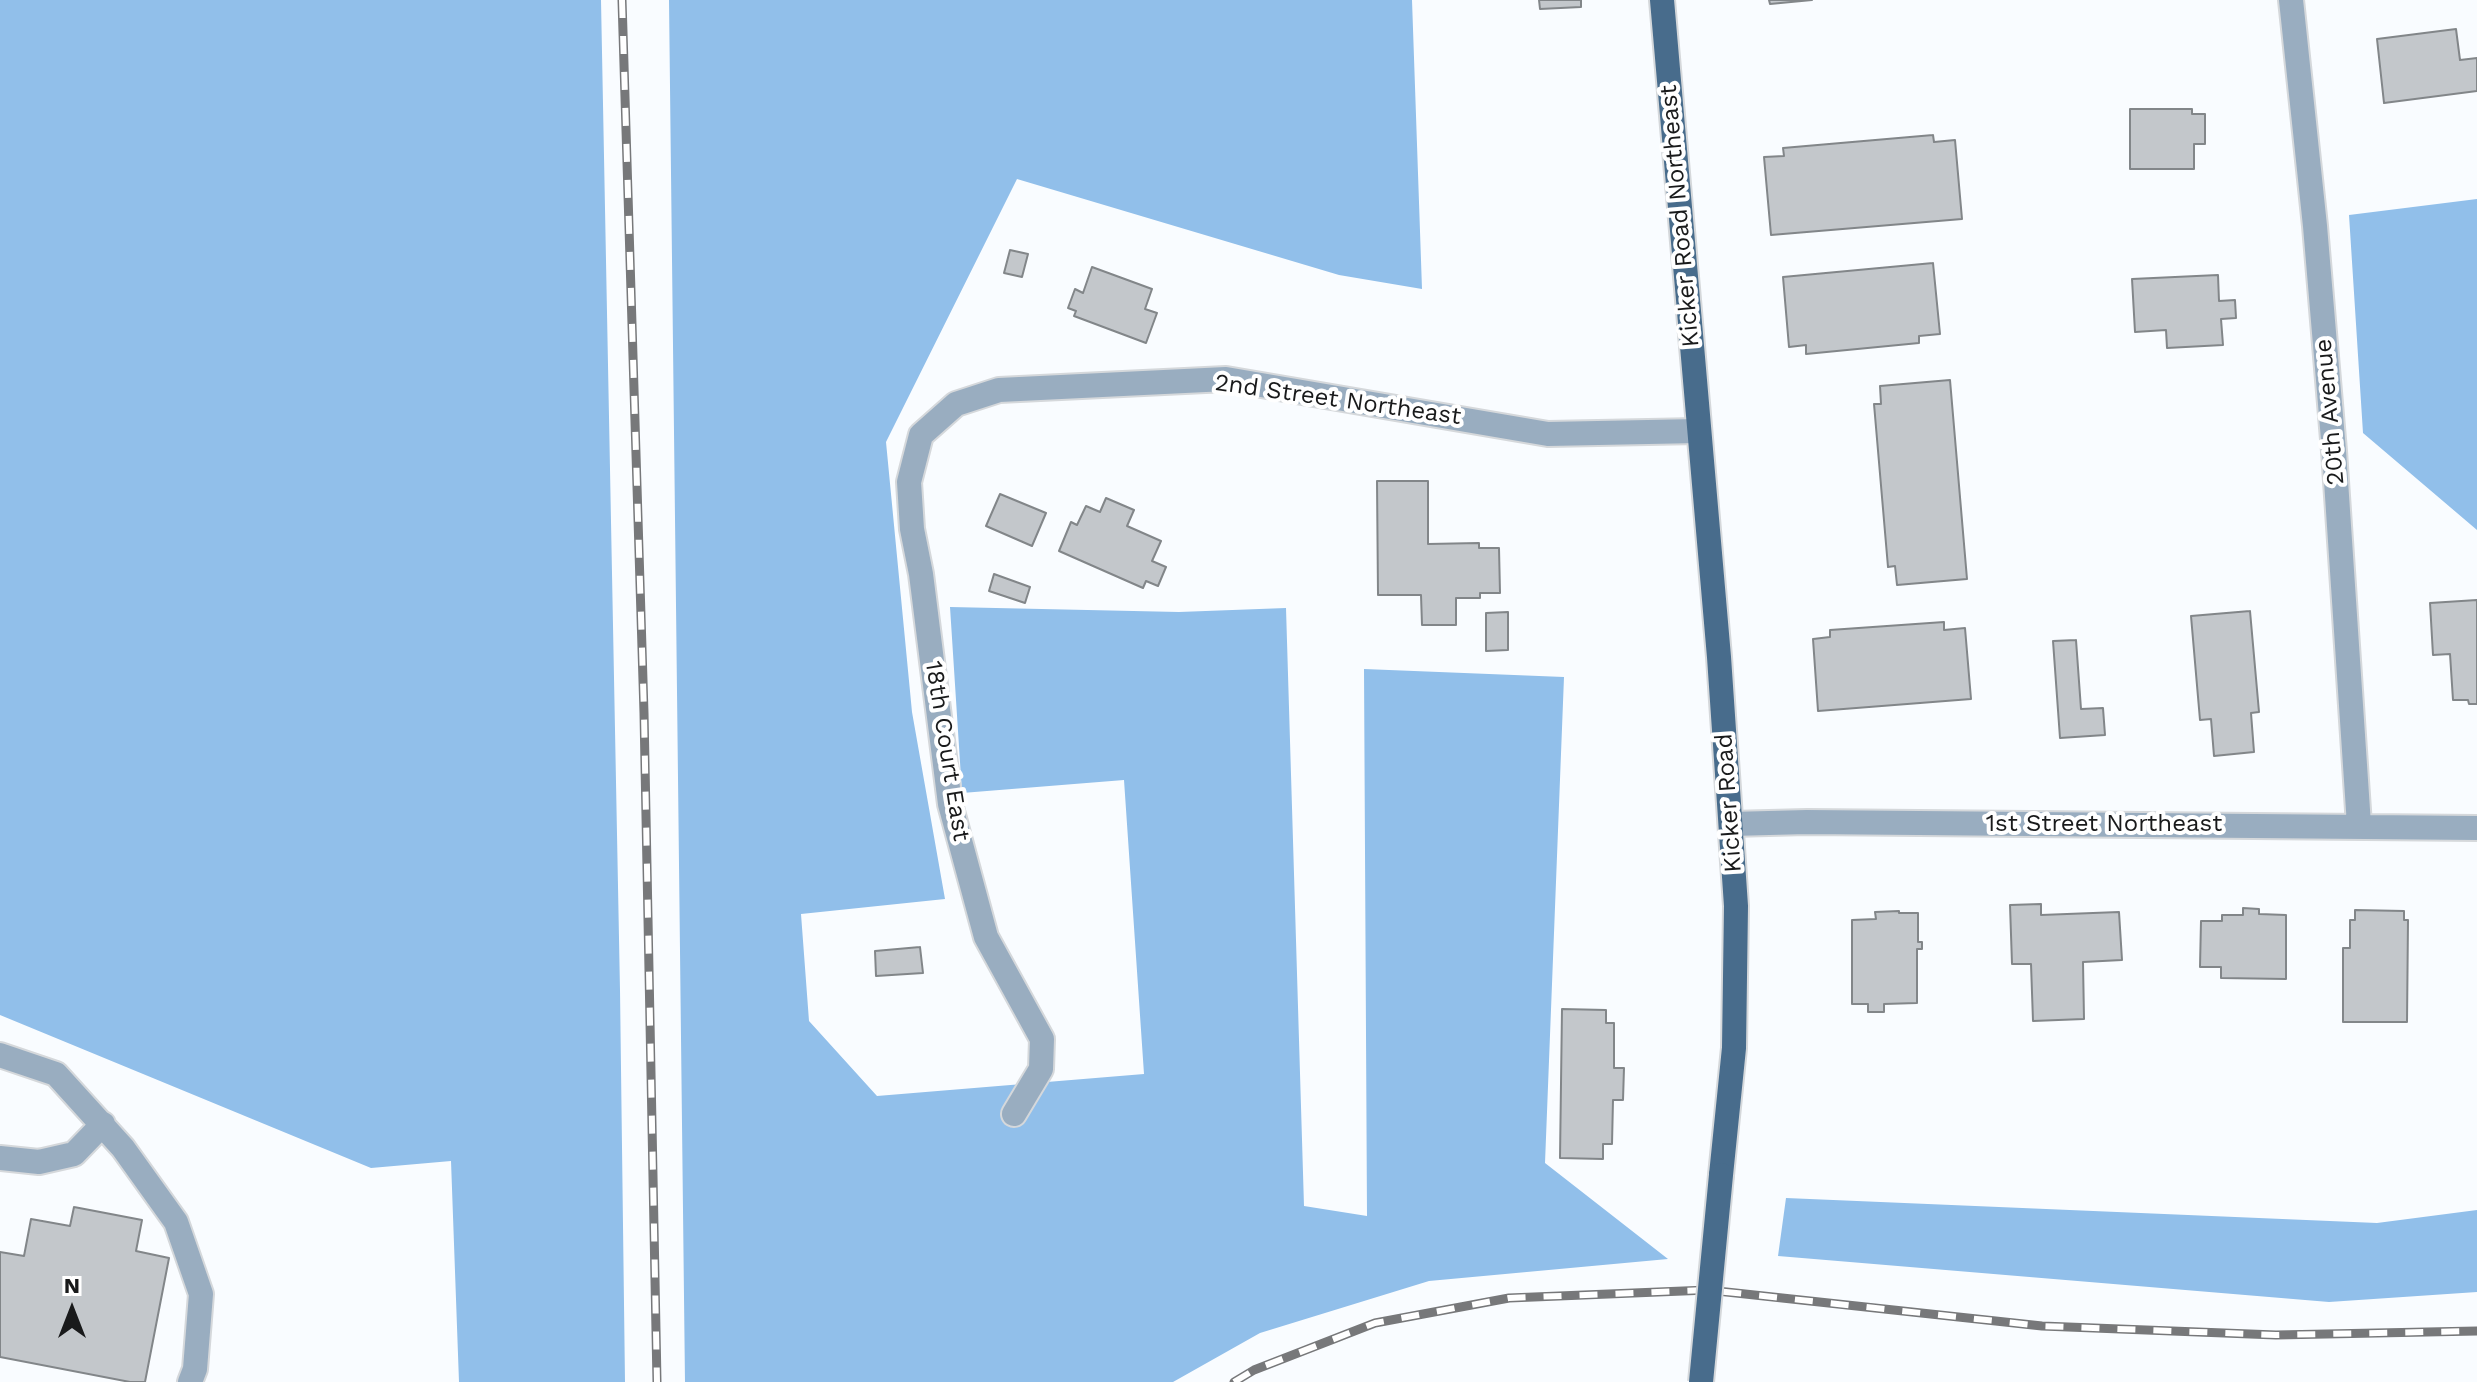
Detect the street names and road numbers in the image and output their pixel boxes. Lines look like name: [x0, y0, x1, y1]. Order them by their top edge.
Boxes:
street label: Kicker Road Northeast: [1654, 84, 1706, 348]
street label: 20th Avenue: [2309, 338, 2351, 486]
street label: 2nd Street Northeast: [1213, 368, 1463, 432]
street label: 18th Court East: [919, 659, 975, 843]
street label: Kicker Road: [1710, 733, 1748, 873]
street label: 1st Street Northeast: [1986, 810, 2222, 838]

